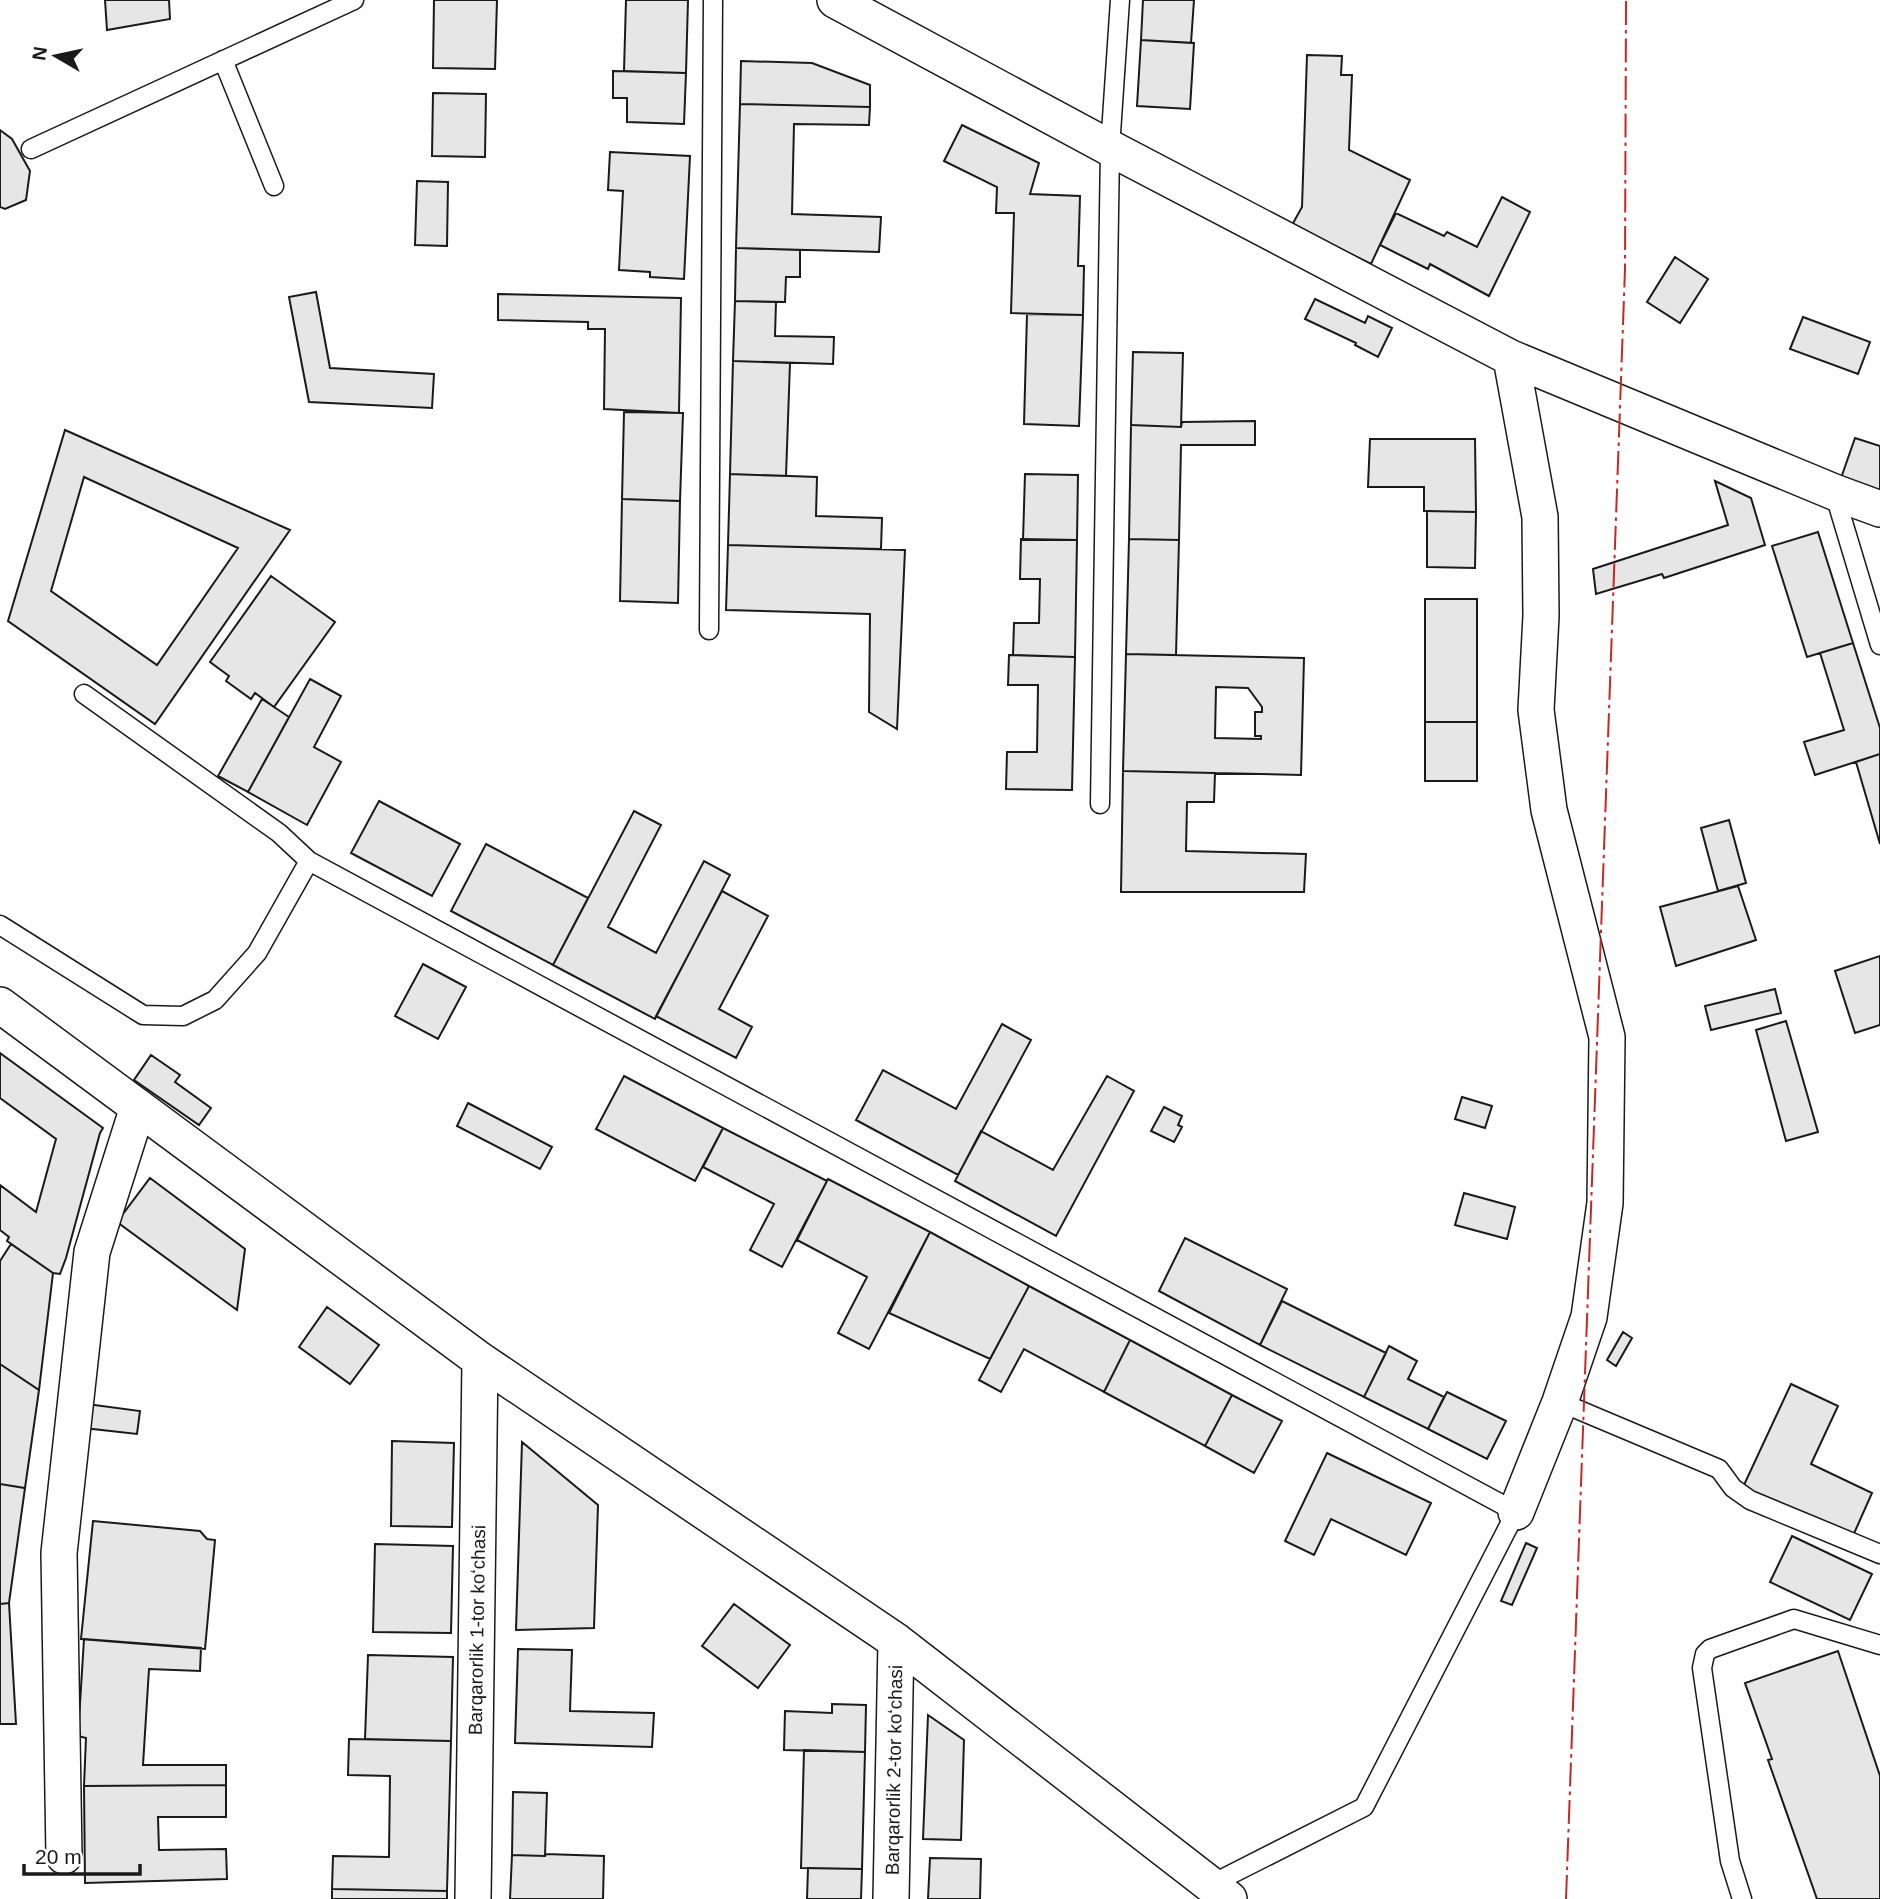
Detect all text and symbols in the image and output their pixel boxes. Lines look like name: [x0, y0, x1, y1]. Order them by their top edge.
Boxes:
north arrow: [21, 21, 91, 91]
text: N: [28, 45, 51, 62]
street label: Barqarorlik 1-tor koʻchasi: [465, 1525, 489, 1735]
street label: Barqarorlik 2-tor koʻchasi: [882, 1665, 906, 1875]
scale bar: [24, 1832, 140, 1876]
text: 20 m: [35, 1845, 82, 1868]

